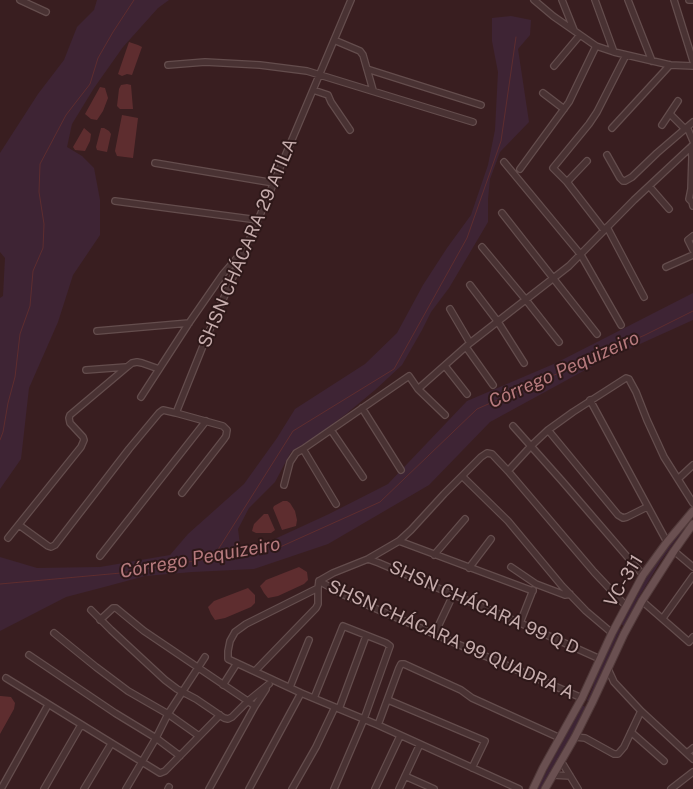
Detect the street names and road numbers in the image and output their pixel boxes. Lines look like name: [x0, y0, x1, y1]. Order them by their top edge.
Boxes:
street label: SHSN CHÁCARA 29 ATILA: [194, 135, 302, 351]
street label: VC-311: [600, 551, 648, 611]
street label: SHSN CHÁCARA 99 Q D: [386, 556, 582, 660]
street label: SHSN CHÁCARA 99 QUADRA A: [324, 576, 578, 704]

